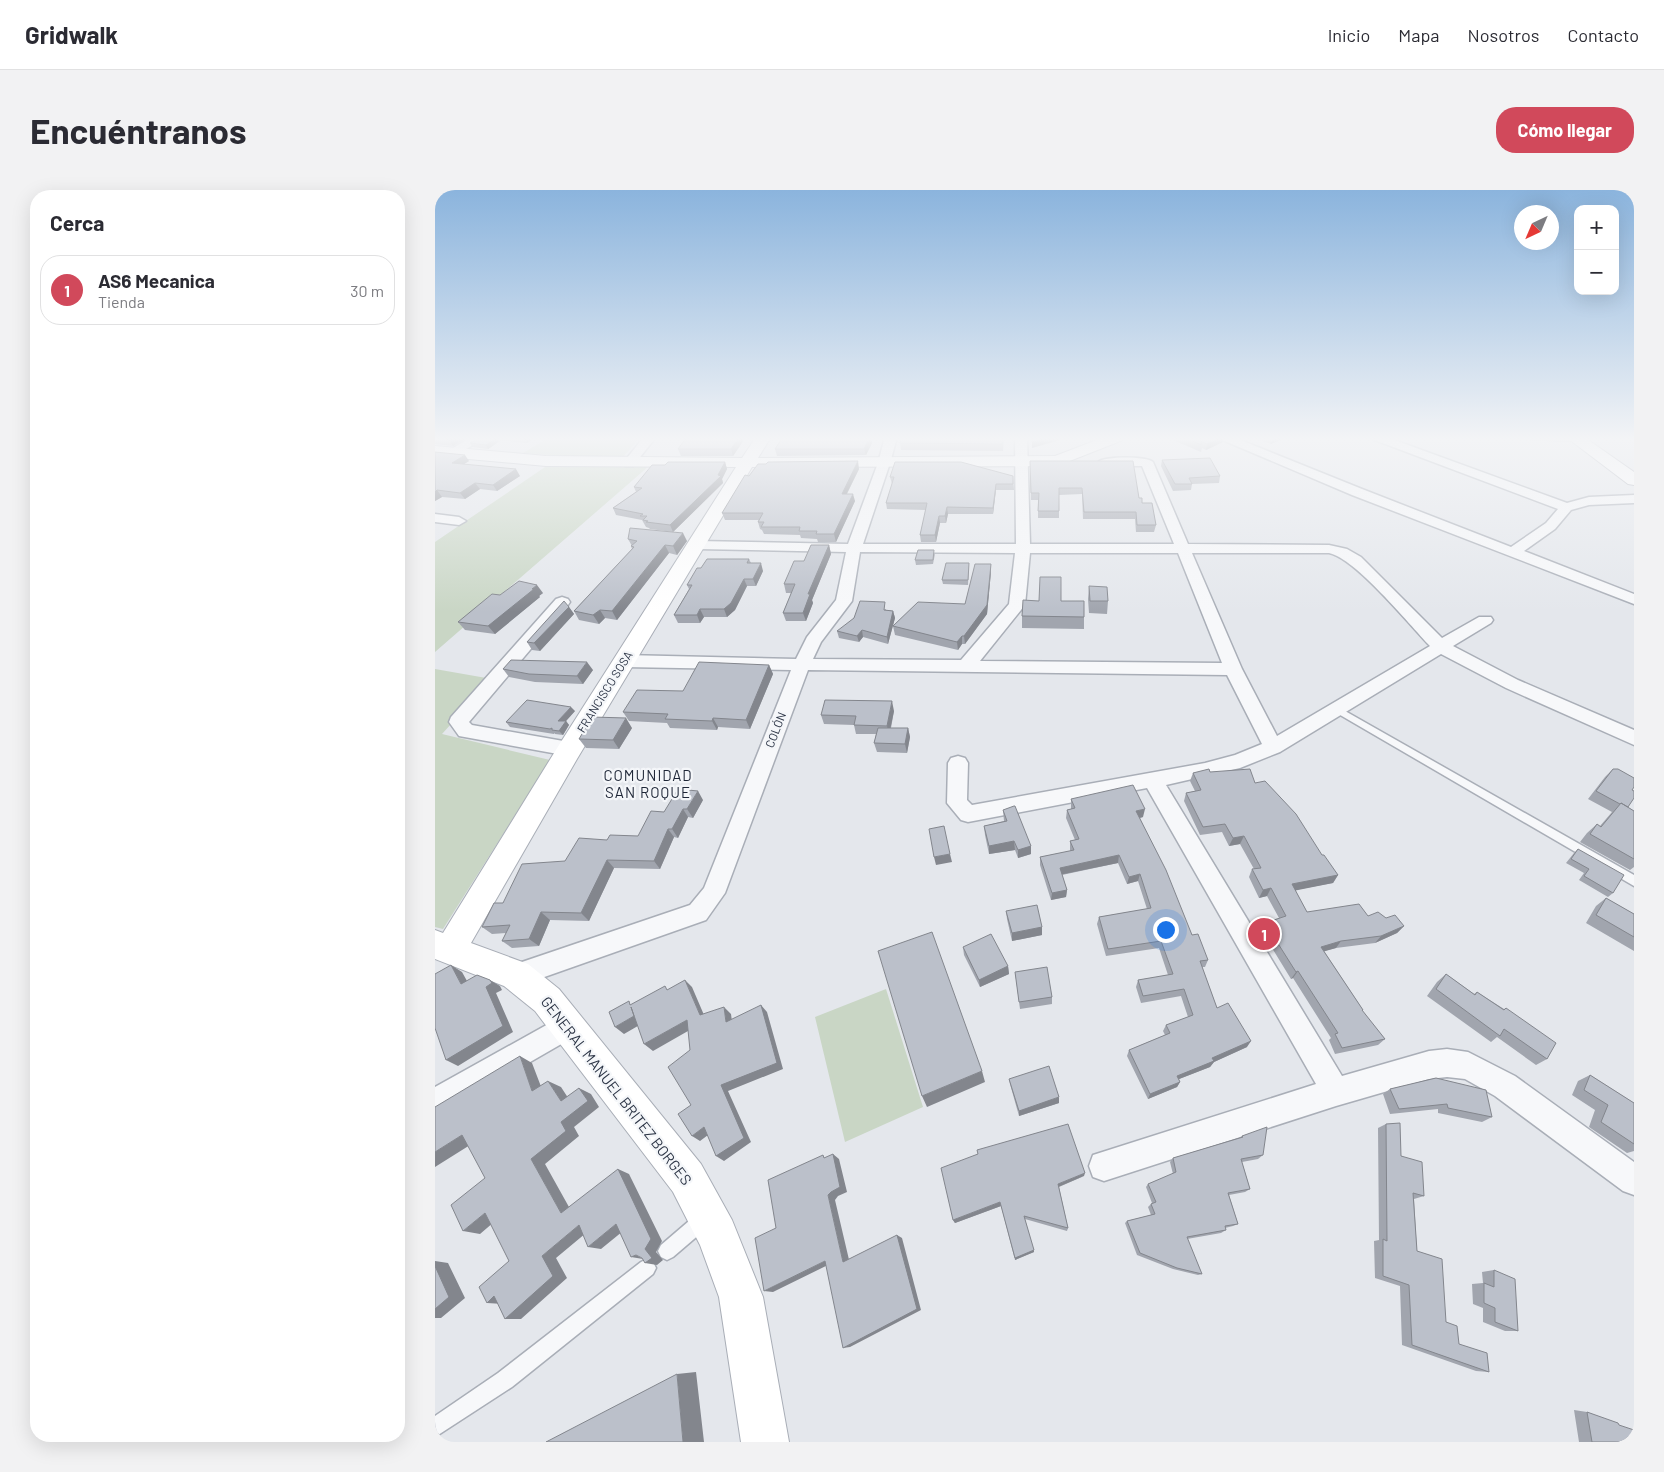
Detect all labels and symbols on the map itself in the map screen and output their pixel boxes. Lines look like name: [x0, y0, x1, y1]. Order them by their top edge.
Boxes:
north arrow: [1514, 205, 1559, 250]
street label: FRANCISCO SOSA: [573, 648, 635, 735]
street label: COLÓN: [762, 710, 788, 749]
district label: COMUNIDAD SAN ROQUE: [603, 766, 693, 801]
pin: 1: [1248, 915, 1280, 953]
your location: [1153, 917, 1179, 943]
street label: GENERAL MANUEL BRITEZ BORGES: [538, 993, 696, 1188]

